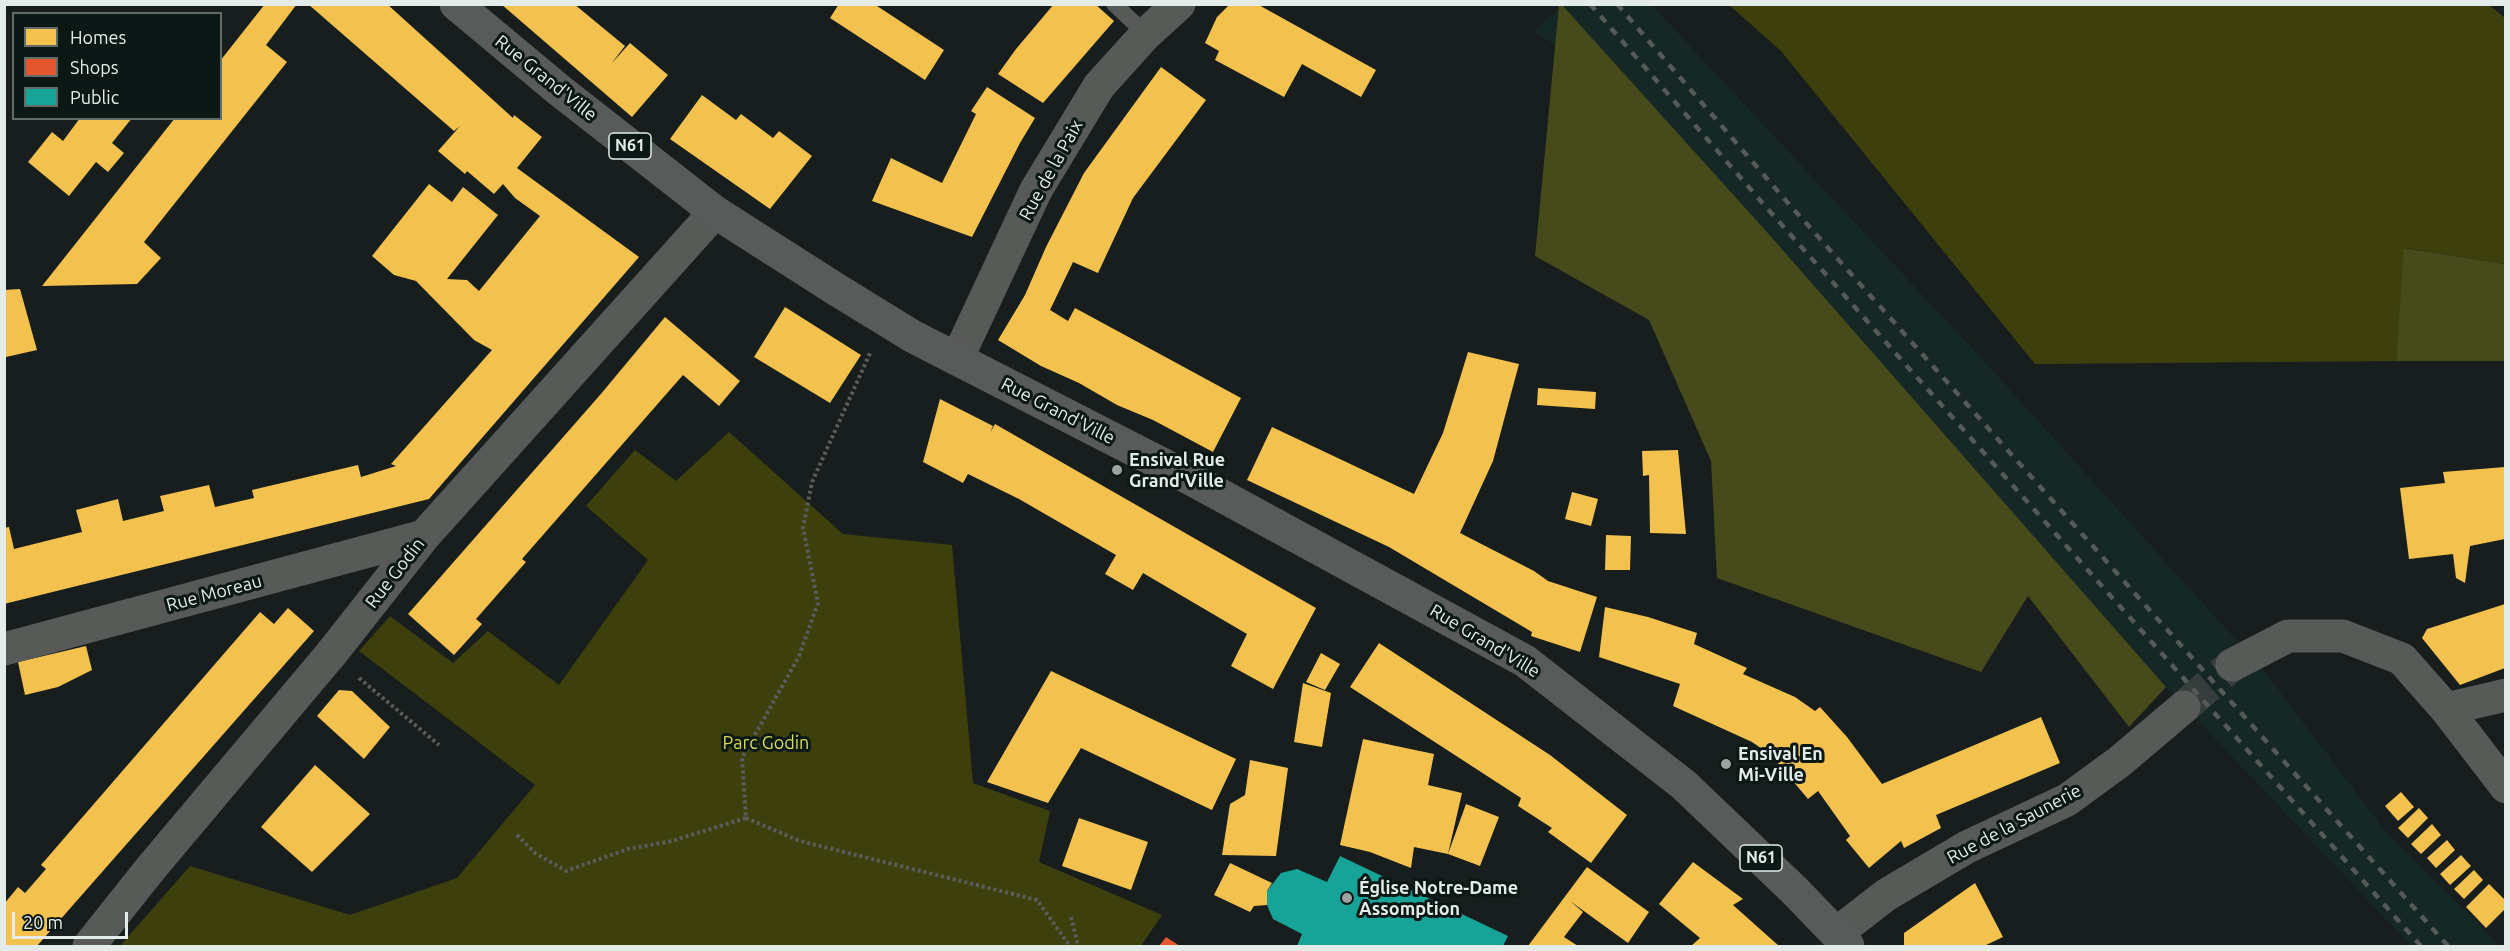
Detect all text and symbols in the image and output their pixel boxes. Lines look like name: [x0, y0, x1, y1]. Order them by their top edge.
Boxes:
legend: [12, 12, 222, 120]
text: Homes: [70, 27, 126, 47]
street label: Rue Grand'Ville: [491, 30, 601, 126]
text: Shops: [70, 57, 119, 77]
text: Public: [70, 87, 119, 107]
street label: Rue de la Paix: [1015, 116, 1087, 224]
road number: N61: [609, 133, 651, 159]
street label: Rue Grand'Ville: [998, 373, 1118, 449]
place label: Ensival Rue Grand'Ville: [1129, 449, 1225, 492]
marker: Ensival Rue Grand'Ville: [1110, 463, 1124, 477]
street label: Rue Godin: [361, 534, 429, 612]
street label: Rue Moreau: [164, 570, 264, 616]
street label: Rue Grand'Ville: [1426, 600, 1544, 682]
park label: Parc Godin: [723, 732, 809, 754]
place label: Ensival En Mi-Ville: [1738, 743, 1823, 786]
marker: Ensival En Mi-Ville: [1719, 757, 1733, 771]
street label: Rue de la Saunerie: [1943, 780, 2085, 868]
road number: N61: [1740, 845, 1782, 871]
place label: Église Notre-Dame Assomption: [1359, 877, 1518, 920]
marker: Église Notre-Dame Assomption: [1340, 891, 1354, 905]
scale bar: [15, 900, 130, 938]
text: 20 m: [23, 912, 63, 932]

